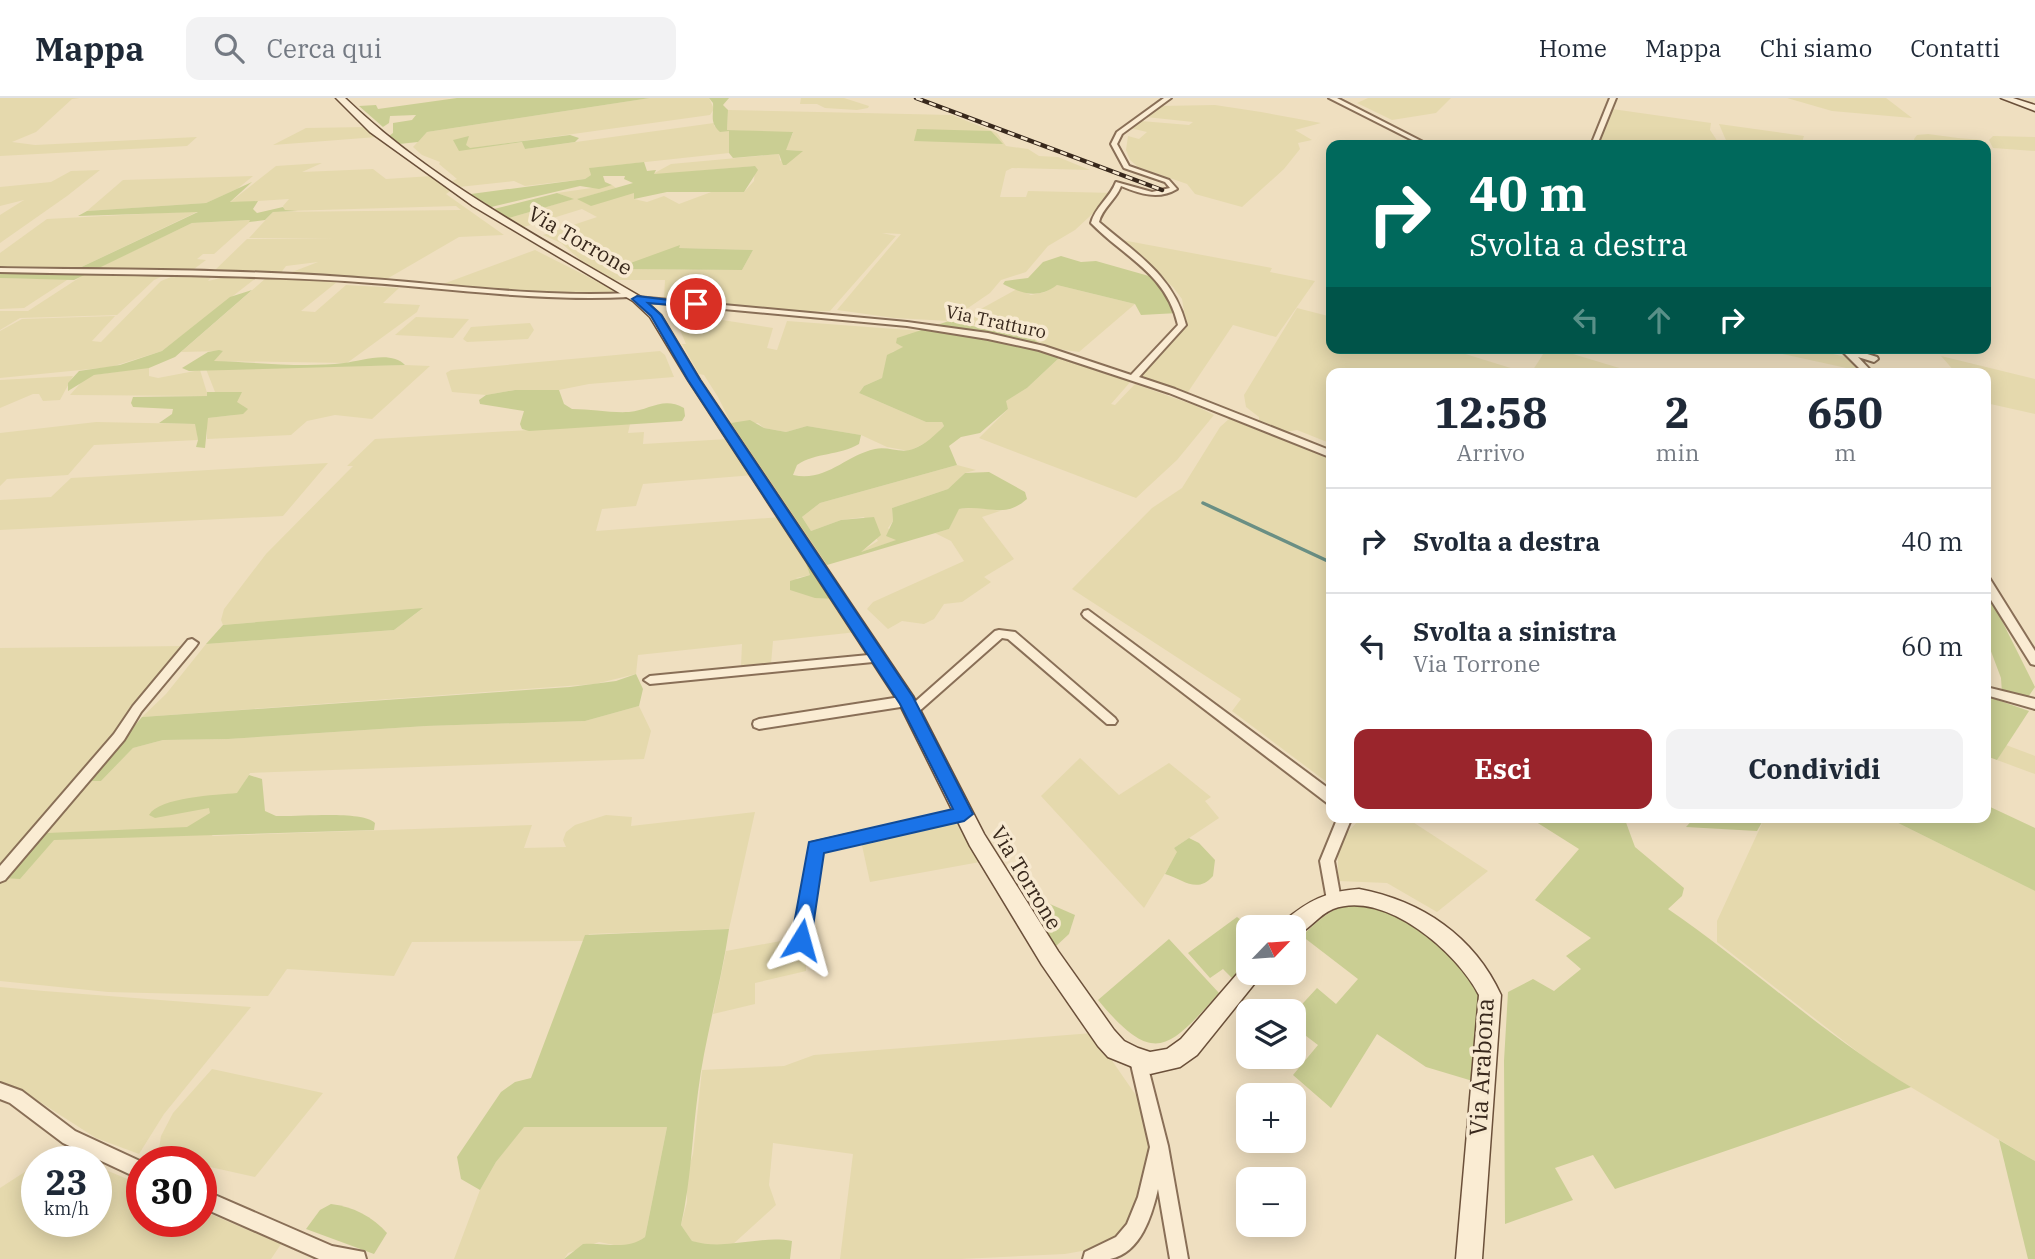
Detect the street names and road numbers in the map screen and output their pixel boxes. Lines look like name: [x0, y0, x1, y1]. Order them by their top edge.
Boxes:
street label: Via Torrone: [523, 199, 638, 281]
street label: Via Tratturo: [944, 300, 1048, 343]
street label: Via Torrone: [985, 820, 1069, 934]
street label: Via Arabona: [1461, 997, 1501, 1137]

